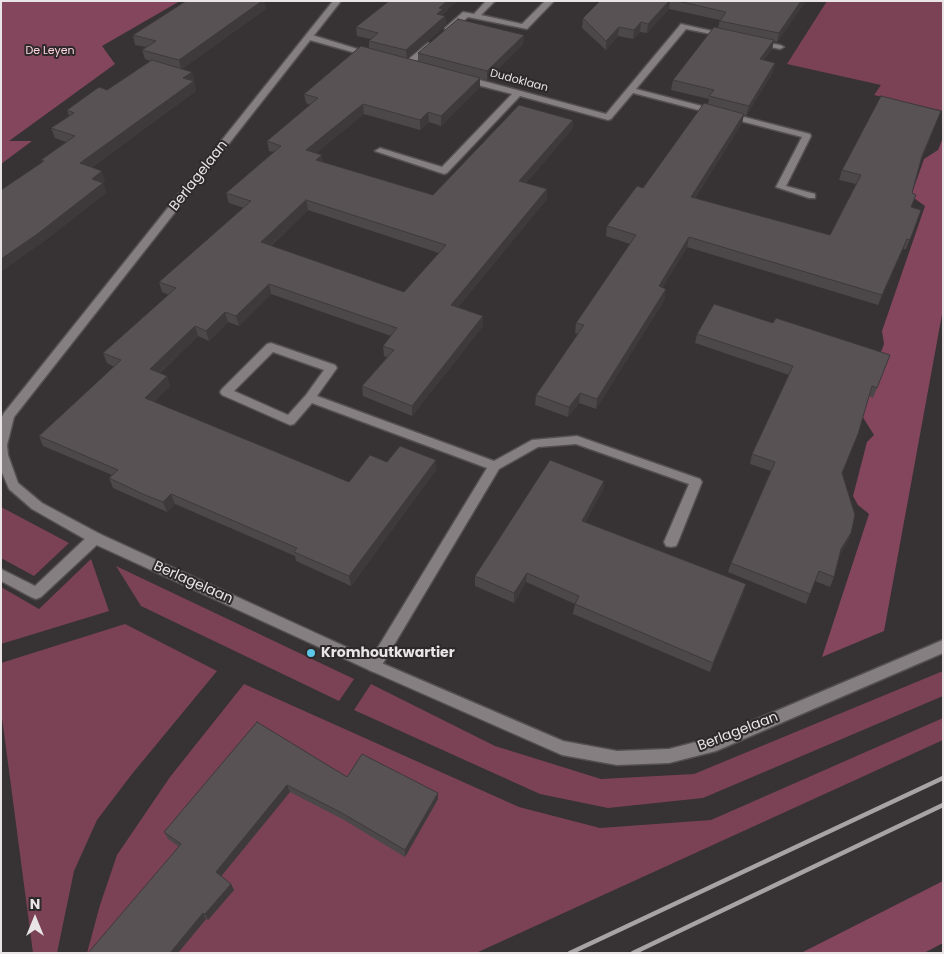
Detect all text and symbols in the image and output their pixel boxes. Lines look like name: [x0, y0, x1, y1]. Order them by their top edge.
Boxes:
park label: De Leyen: [25, 44, 75, 58]
street label: Dudoklaan: [489, 67, 549, 95]
street label: Berlagelaan: [166, 137, 232, 215]
street label: Berlagelaan: [151, 558, 235, 608]
place label: Kromhoutkwartier: [321, 645, 455, 661]
marker: Kromhoutkwartier: [305, 647, 317, 659]
street label: Berlagelaan: [695, 709, 781, 755]
north arrow: [10, 894, 60, 944]
text: N: [30, 894, 40, 914]

